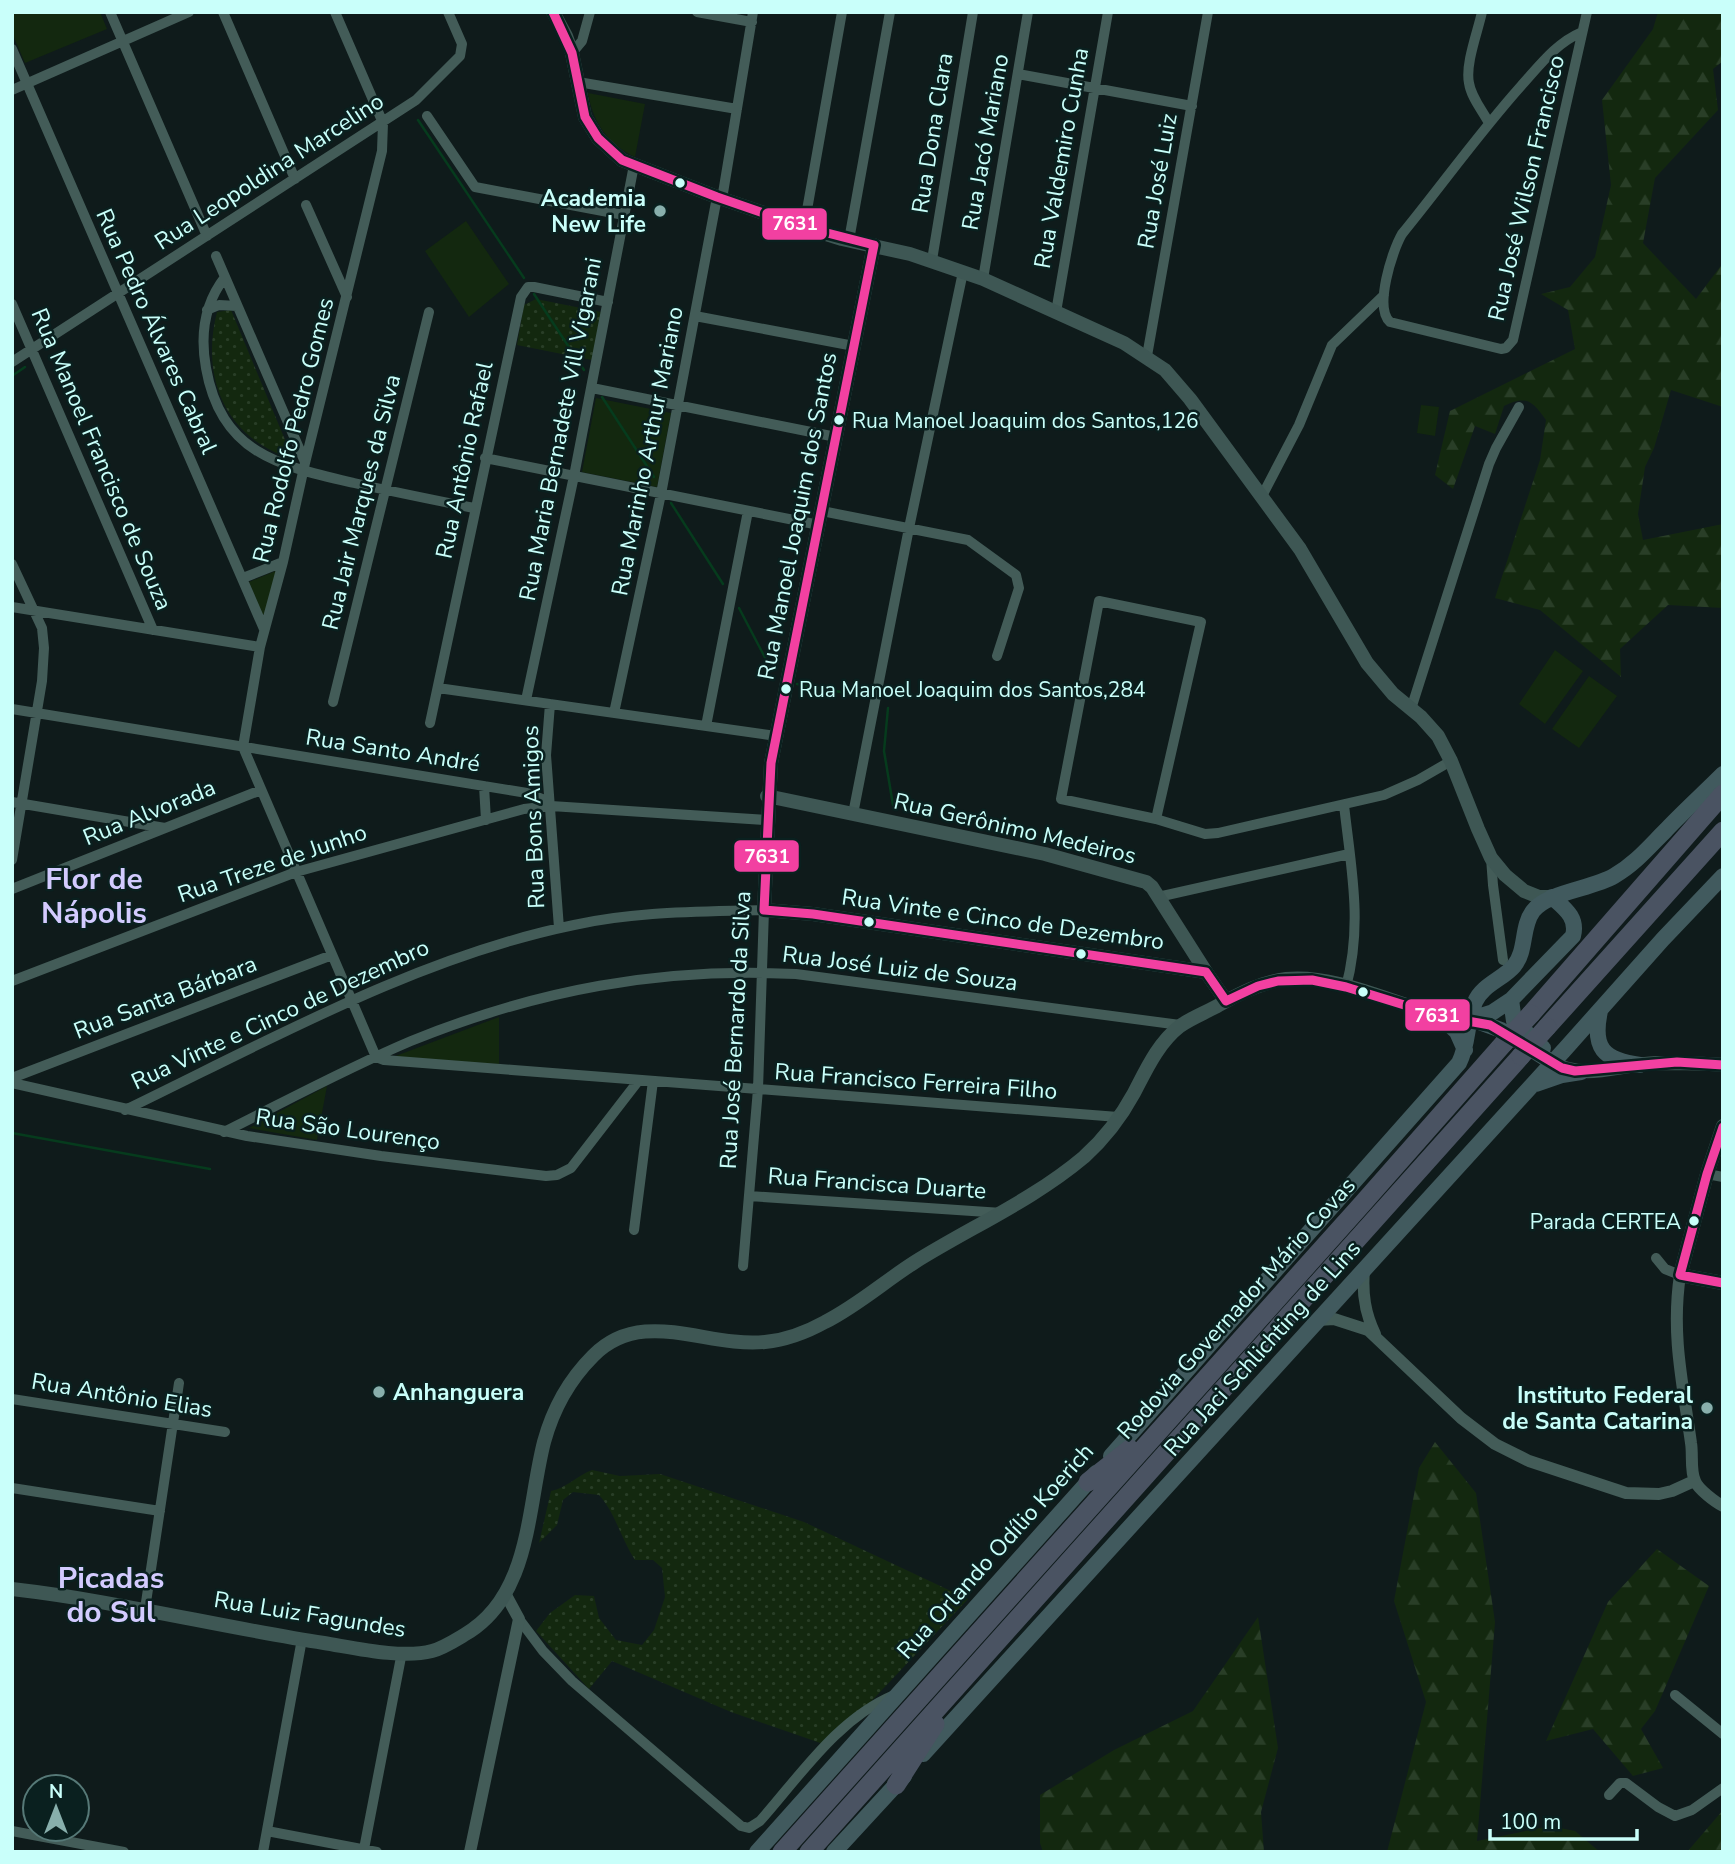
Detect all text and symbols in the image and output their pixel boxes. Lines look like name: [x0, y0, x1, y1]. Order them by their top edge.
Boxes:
street label: Rua Valdemiro Cunha: [1027, 45, 1096, 271]
street label: Rua Dona Clara: [904, 51, 960, 216]
street label: Rua Jacó Mariano: [955, 51, 1016, 233]
street label: Rua José Wilson Francisco: [1481, 52, 1572, 324]
street label: Rua Leopoldina Marcelino: [149, 86, 390, 257]
street label: Rua José Luiz: [1130, 111, 1185, 251]
unlabelled marker: [673, 176, 687, 190]
place label: Academia New Life: [541, 183, 646, 240]
marker: Academia New Life: [652, 203, 668, 219]
street label: Rua Pedro Álvares Cabral: [88, 204, 225, 459]
line badge: 7631: [761, 207, 828, 241]
text: 7631: [772, 211, 818, 237]
street label: Rua Maria Bernadete Vill Vigarani: [512, 255, 609, 603]
street label: Rua Rodolfo Pedro Gomes: [246, 294, 341, 566]
street label: Rua Manoel Francisco de Souza: [24, 304, 179, 615]
street label: Rua Marinho Arthur Mariano: [604, 304, 691, 598]
street label: Rua Manoel Joaquim dos Santos: [750, 350, 844, 683]
street label: Rua Antônio Rafael: [428, 359, 501, 561]
street label: Rua Jair Marques da Silva: [315, 371, 408, 633]
place label: Rua Manoel Joaquim dos Santos,126: [852, 407, 1199, 435]
marker: Rua Manoel Joaquim dos Santos,126: [832, 413, 846, 427]
place label: Rua Manoel Joaquim dos Santos,284: [799, 676, 1146, 704]
marker: Rua Manoel Joaquim dos Santos,284: [779, 682, 793, 696]
street label: Rua Santo André: [304, 721, 482, 780]
street label: Rua Bons Amigos: [515, 725, 552, 909]
street label: Rua Alvorada: [78, 772, 220, 853]
street label: Rua Gerônimo Medeiros: [891, 786, 1139, 871]
street label: Rua Treze de Junho: [173, 817, 371, 910]
line badge: 7631: [733, 839, 800, 873]
text: 7631: [744, 844, 790, 870]
district label: Flor de Nápolis: [41, 859, 147, 934]
street label: Rua Vinte e Cinco de Dezembro: [840, 882, 1166, 957]
street label: Rua José Bernardo da Silva: [713, 890, 758, 1170]
unlabelled marker: [862, 915, 876, 929]
street label: Rua Vinte e Cinco de Dezembro: [126, 932, 434, 1097]
street label: Rua José Luiz de Souza: [780, 939, 1019, 998]
unlabelled marker: [1074, 947, 1088, 961]
street label: Rua Santa Bárbara: [69, 948, 261, 1047]
unlabelled marker: [1356, 985, 1370, 999]
line badge: 7631: [1404, 998, 1471, 1032]
text: 7631: [1414, 1003, 1460, 1029]
street label: Rua Francisco Ferreira Filho: [774, 1056, 1058, 1107]
street label: Rua São Lourenço: [254, 1101, 442, 1158]
street label: Rua Francisca Duarte: [767, 1160, 987, 1207]
street label: Rodovia Governador Mário Covas: [1110, 1171, 1363, 1446]
place label: Parada CERTEA: [1530, 1208, 1681, 1236]
marker: Parada CERTEA: [1687, 1214, 1701, 1228]
street label: Rua Jaci Schlichting de Lins: [1157, 1234, 1368, 1463]
street label: Rua Antônio Elias: [29, 1366, 215, 1425]
place label: Anhanguera: [393, 1377, 524, 1408]
place label: Instituto Federal de Santa Catarina: [1502, 1380, 1694, 1437]
marker: Anhanguera: [371, 1384, 387, 1400]
marker: Instituto Federal de Santa Catarina: [1699, 1400, 1715, 1416]
street label: Rua Orlando Odílio Koerich: [890, 1437, 1101, 1666]
district label: Picadas do Sul: [58, 1558, 164, 1633]
street label: Rua Luiz Fagundes: [212, 1584, 408, 1645]
north arrow: [21, 1773, 91, 1843]
text: N: [49, 1779, 63, 1805]
scale bar: [1490, 1798, 1637, 1842]
text: 100 m: [1500, 1808, 1561, 1836]

